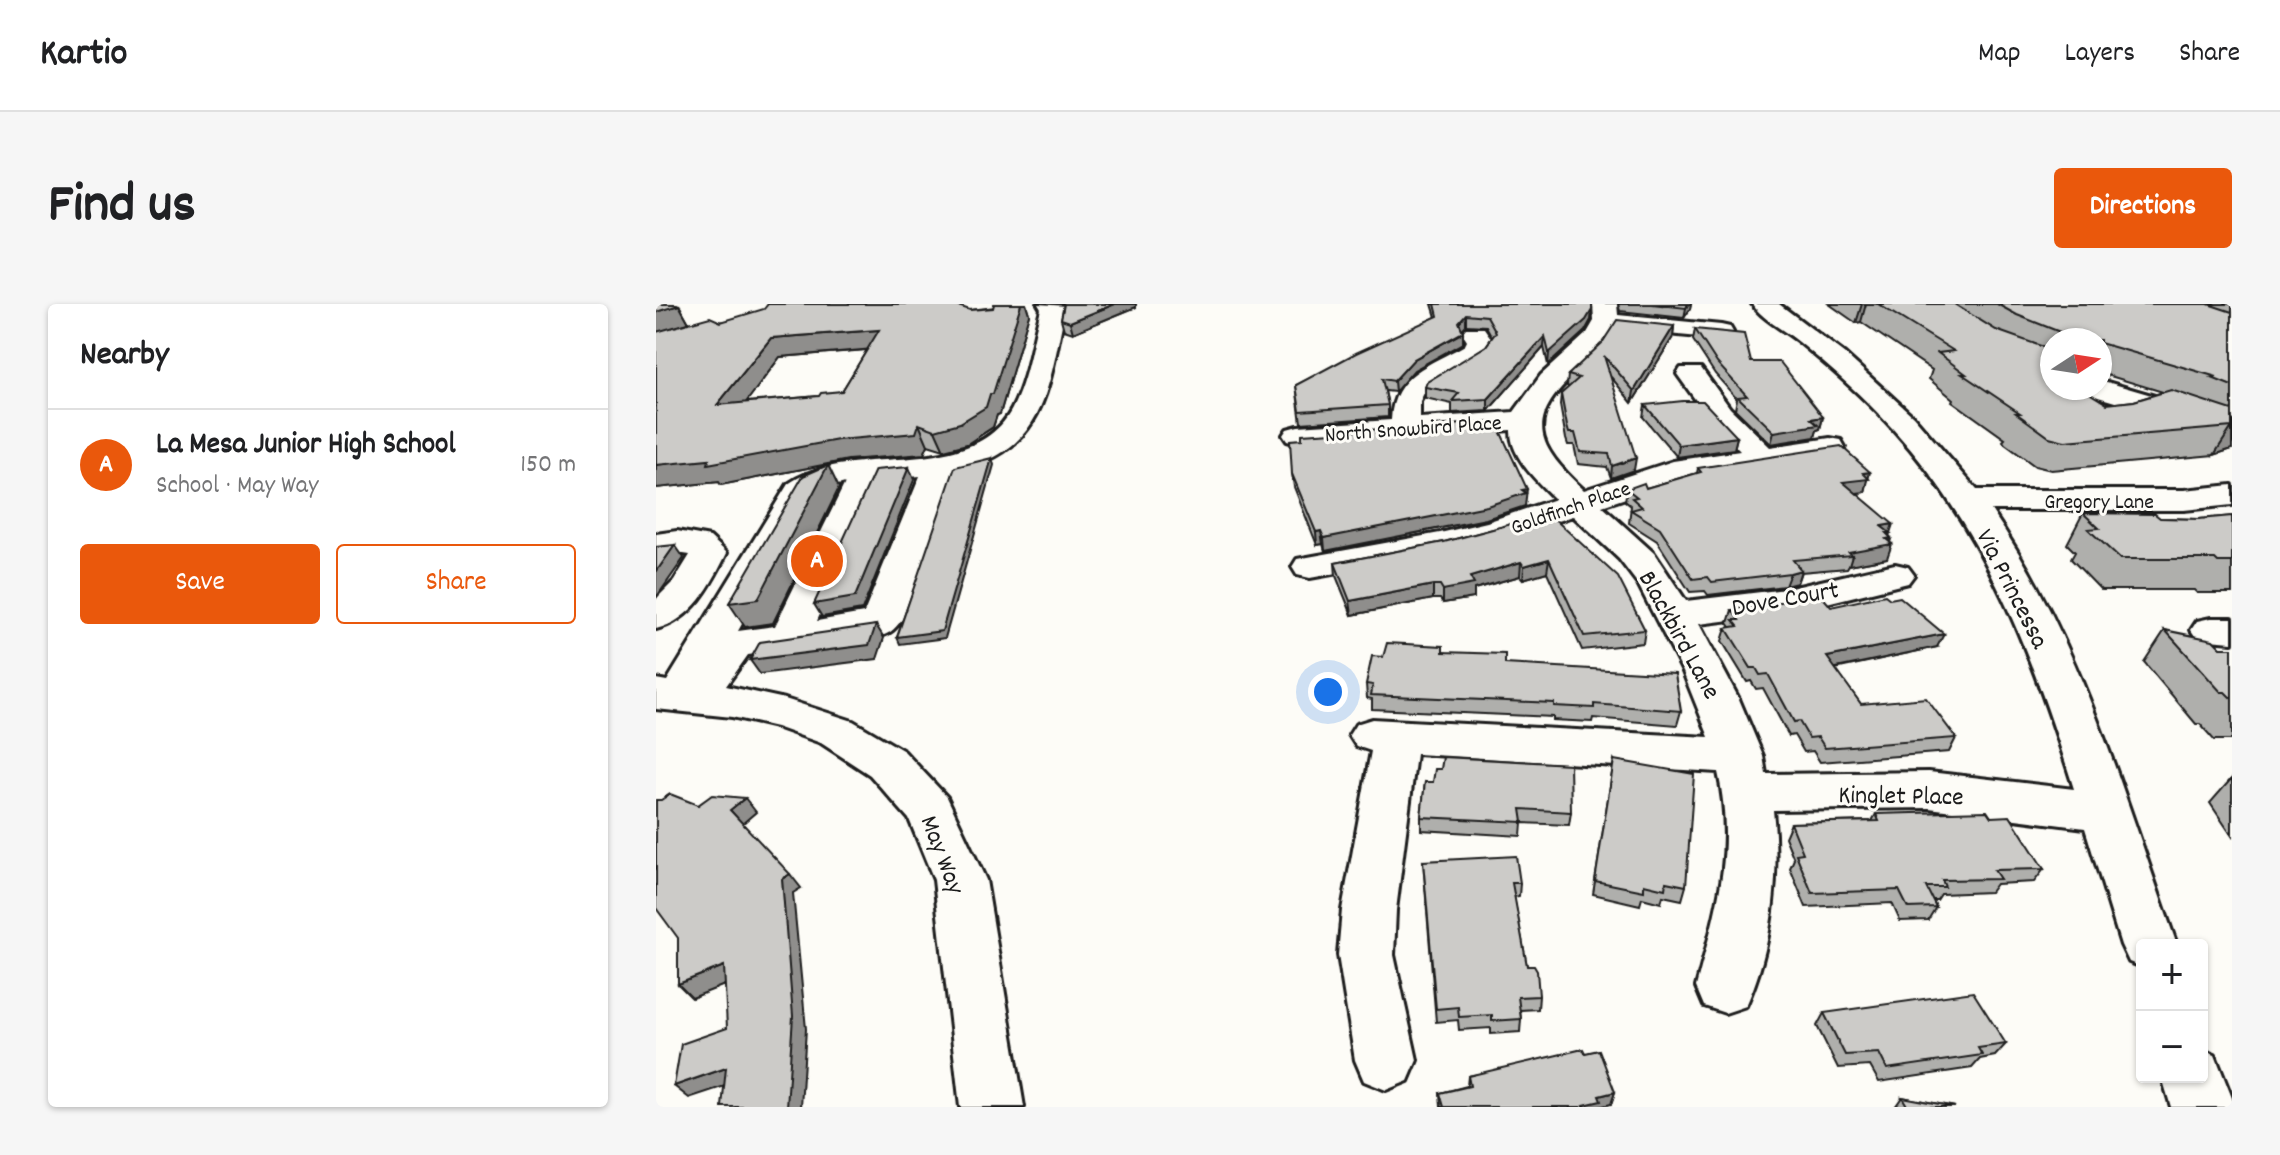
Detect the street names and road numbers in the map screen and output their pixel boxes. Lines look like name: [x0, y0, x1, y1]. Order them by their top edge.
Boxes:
street label: North Snowbird Place: [1324, 409, 1503, 452]
street label: Goldfinch Place: [1507, 474, 1635, 544]
street label: Gregory Lane: [2044, 488, 2154, 519]
street label: Via Princessa: [1965, 523, 2057, 656]
street label: Blackbird Lane: [1627, 565, 1729, 707]
street label: Dove Court: [1729, 573, 1842, 628]
street label: Kinglet Place: [1838, 778, 1964, 817]
street label: May Way: [909, 811, 973, 900]

